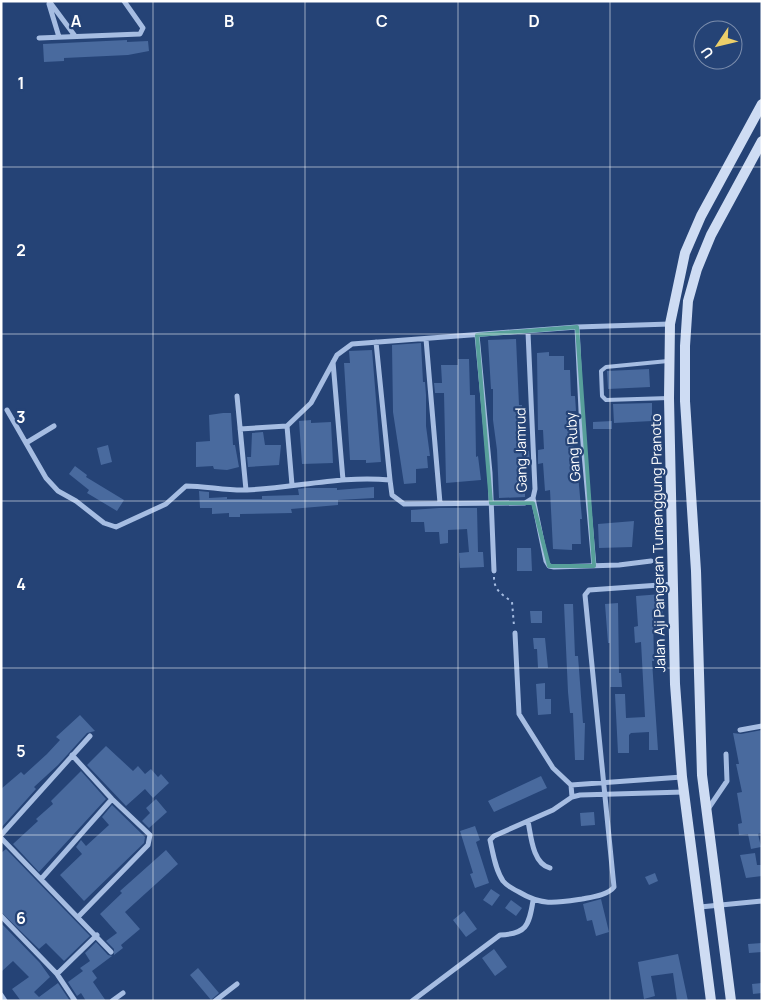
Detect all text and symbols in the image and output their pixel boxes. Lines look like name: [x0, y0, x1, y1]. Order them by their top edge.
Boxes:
text: A: [71, 10, 82, 32]
text: B: [224, 10, 234, 32]
text: C: [376, 10, 388, 32]
text: D: [528, 10, 540, 32]
north arrow: [693, 20, 743, 70]
text: U: [696, 43, 718, 62]
text: 1: [17, 72, 25, 94]
text: 2: [16, 239, 26, 261]
text: 3: [16, 406, 26, 428]
street label: Gang Jamrud: [510, 407, 531, 493]
street label: Gang Ruby: [561, 411, 584, 482]
street label: Jalan Aji Pangeran Tumenggung Pranoto: [646, 413, 669, 673]
text: 4: [16, 573, 26, 595]
text: 5: [16, 740, 26, 762]
text: 6: [16, 907, 26, 929]

